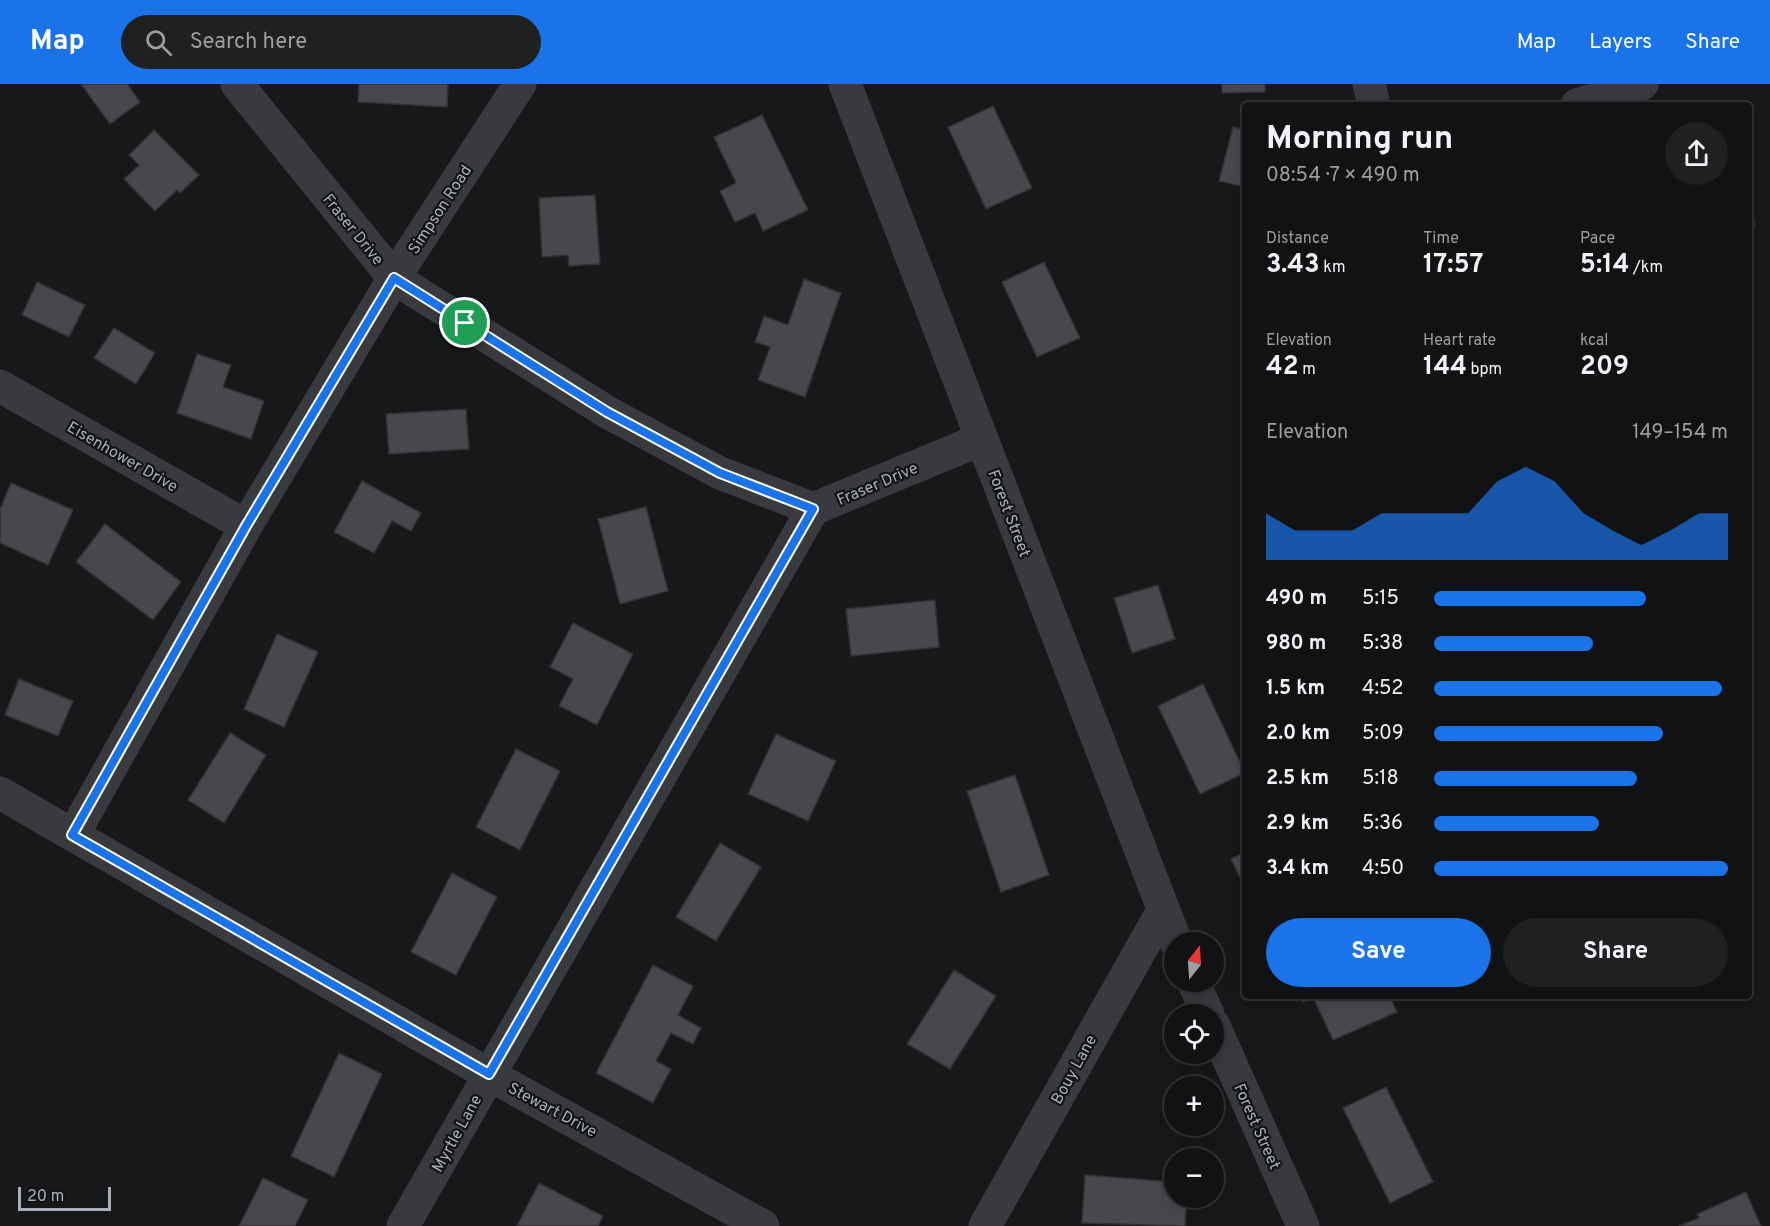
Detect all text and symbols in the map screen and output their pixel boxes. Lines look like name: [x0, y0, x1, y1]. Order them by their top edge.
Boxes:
search box: [121, 15, 541, 69]
text: Map: [30, 24, 85, 60]
icon: search: [142, 26, 175, 59]
text: Search here: [190, 29, 307, 56]
text: Map: [1517, 29, 1556, 56]
text: Layers: [1589, 29, 1652, 56]
text: Share: [1685, 29, 1740, 56]
text: Morning run: [1266, 119, 1453, 161]
button: share: [1665, 122, 1728, 185]
street label: Simpson Road: [404, 162, 477, 258]
text: 08:54 · 7 × 490 m: [1266, 163, 1420, 189]
street label: Fraser Drive: [318, 190, 387, 270]
text: Distance: [1266, 229, 1329, 249]
text: Time: [1423, 229, 1459, 249]
text: Pace: [1580, 229, 1615, 249]
text: 3.43: [1266, 249, 1320, 282]
text: 17:57: [1423, 249, 1484, 282]
text: 5:14: [1580, 249, 1629, 282]
text: km: [1320, 258, 1346, 278]
text: /km: [1629, 258, 1663, 278]
pin: [439, 297, 490, 348]
icon: arrive: [448, 306, 481, 339]
text: Elevation: [1266, 331, 1332, 351]
text: Heart rate: [1423, 331, 1496, 351]
text: kcal: [1580, 331, 1608, 351]
text: 42: [1266, 351, 1299, 384]
text: 144: [1423, 351, 1467, 384]
text: 209: [1580, 351, 1629, 384]
text: m: [1299, 360, 1316, 380]
text: bpm: [1467, 360, 1502, 380]
street label: Eisenhower Drive: [63, 418, 181, 498]
text: Elevation: [1266, 420, 1348, 446]
text: 149–154 m: [1632, 420, 1728, 446]
street label: Fraser Drive: [834, 459, 921, 511]
street label: Forest Street: [982, 467, 1034, 560]
text: 490 m: [1266, 586, 1327, 612]
text: 5:15: [1362, 586, 1399, 612]
text: 980 m: [1266, 631, 1326, 657]
text: 5:38: [1362, 631, 1403, 657]
text: 1.5 km: [1266, 676, 1325, 702]
text: 4:52: [1362, 676, 1403, 702]
text: 2.0 km: [1266, 721, 1330, 747]
text: 5:09: [1362, 721, 1404, 747]
text: 2.5 km: [1266, 766, 1329, 792]
text: 5:18: [1362, 766, 1399, 792]
text: 2.9 km: [1266, 811, 1329, 837]
text: 5:36: [1362, 811, 1403, 837]
text: 3.4 km: [1266, 856, 1329, 882]
text: 4:50: [1362, 856, 1404, 882]
button: Save: [1266, 918, 1491, 987]
button: Share: [1503, 918, 1728, 987]
north arrow: [1164, 932, 1224, 992]
map controls: [1164, 932, 1224, 1208]
button: locate: [1164, 1004, 1224, 1064]
street label: Bouy Lane: [1047, 1032, 1102, 1108]
button: +: [1164, 1076, 1224, 1136]
street label: Stewart Drive: [504, 1079, 600, 1143]
street label: Forest Street: [1228, 1081, 1284, 1173]
street label: Myrtle Lane: [428, 1092, 487, 1176]
button: −: [1164, 1148, 1224, 1208]
scale bar: [18, 1184, 111, 1212]
text: 20 m: [27, 1187, 64, 1207]

